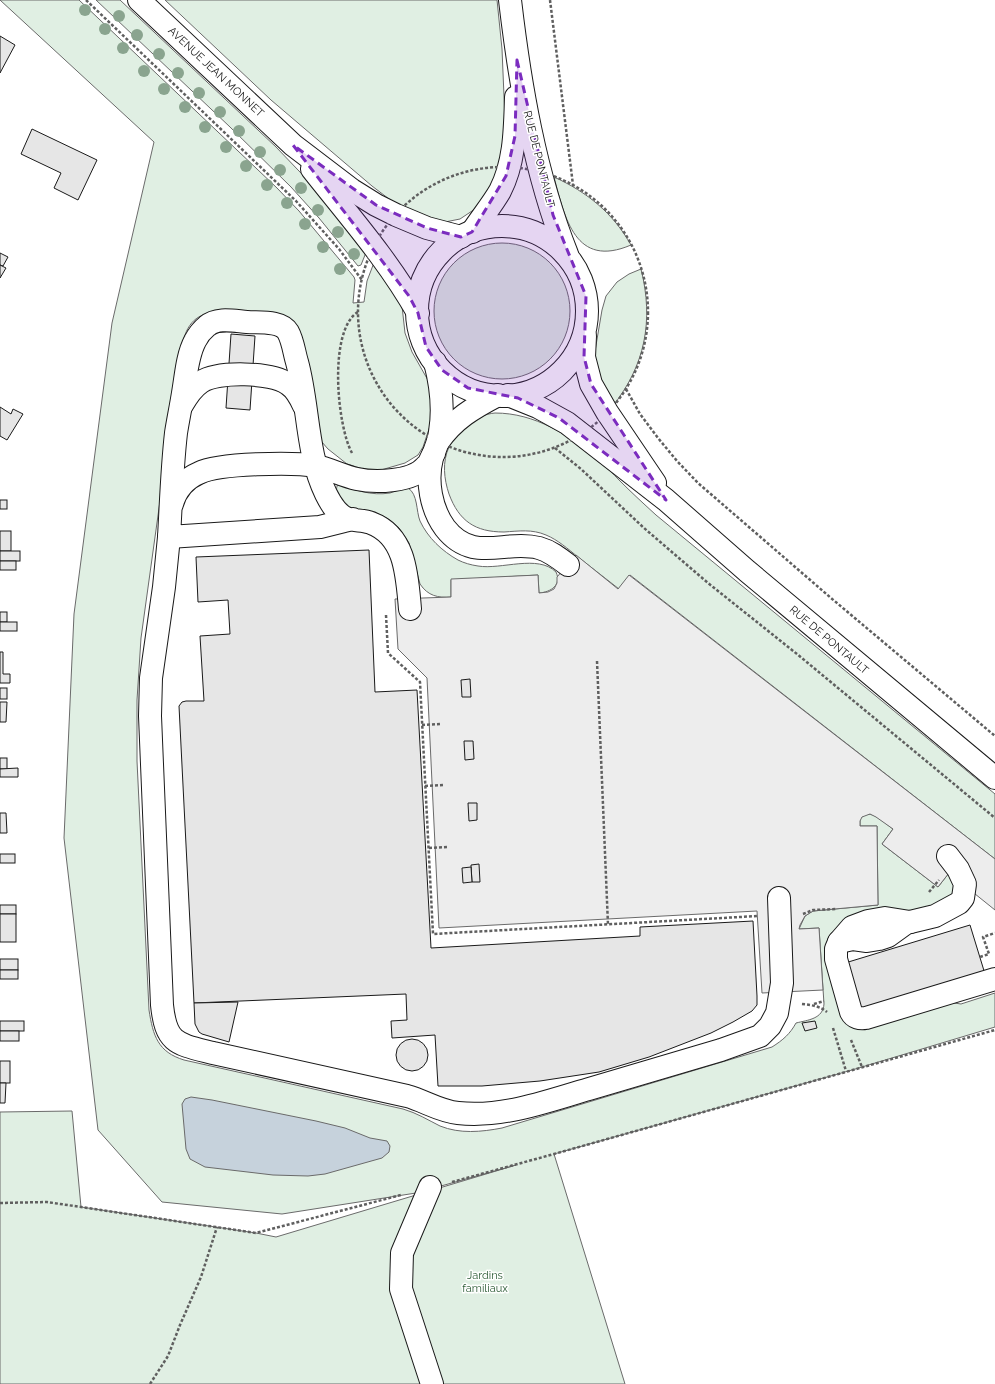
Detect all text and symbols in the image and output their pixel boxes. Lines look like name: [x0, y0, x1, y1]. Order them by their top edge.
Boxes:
street label: AVENUE JEAN MONNET: [165, 24, 267, 120]
street label: RUE DE PONTAULT: [521, 109, 557, 209]
street label: RUE DE PONTAULT: [787, 603, 871, 677]
park label: Jardins familiaux: [462, 1269, 508, 1295]

